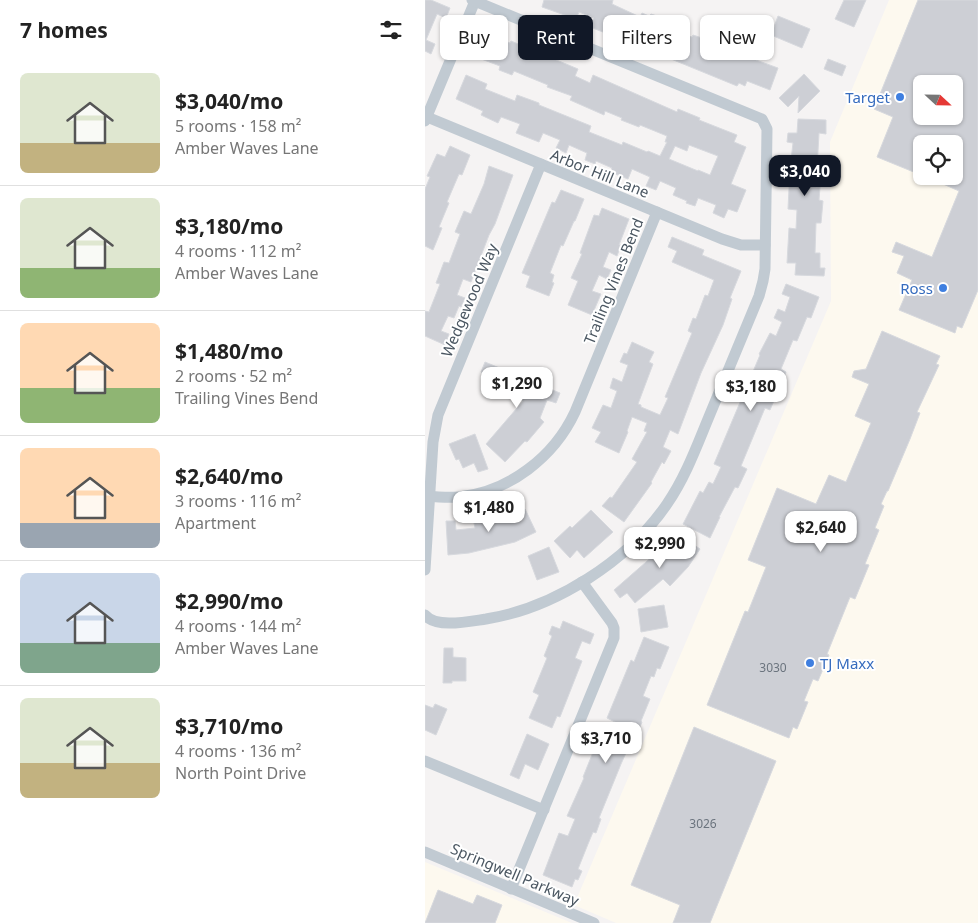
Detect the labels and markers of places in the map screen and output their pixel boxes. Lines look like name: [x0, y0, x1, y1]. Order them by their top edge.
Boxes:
place label: Target: [845, 87, 891, 107]
marker: Target: [894, 91, 906, 103]
pin: $3,040: [764, 154, 846, 197]
place label: Ross: [900, 278, 933, 298]
marker: Ross: [937, 282, 949, 294]
pin: $1,290: [476, 366, 558, 409]
pin: $3,180: [710, 370, 792, 412]
pin: $1,480: [448, 490, 530, 533]
pin: $2,640: [780, 510, 862, 553]
pin: $2,990: [619, 526, 701, 569]
place label: TJ Maxx: [820, 653, 874, 673]
marker: TJ Maxx: [804, 657, 816, 669]
pin: $3,710: [565, 722, 647, 764]

